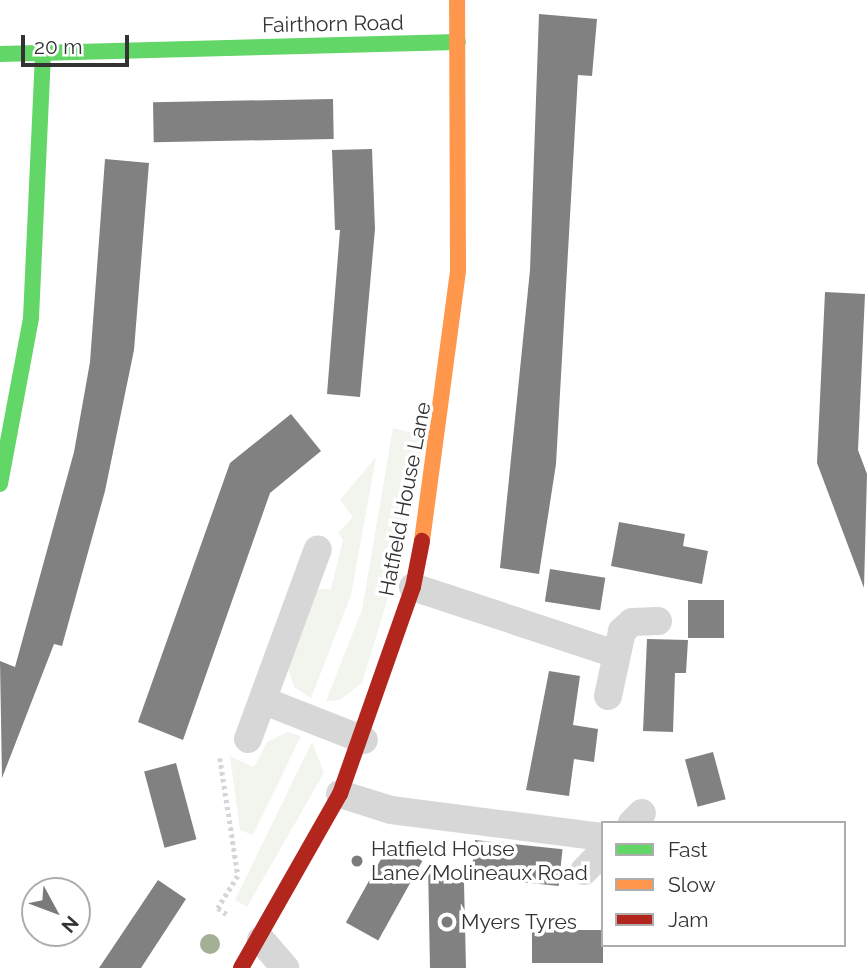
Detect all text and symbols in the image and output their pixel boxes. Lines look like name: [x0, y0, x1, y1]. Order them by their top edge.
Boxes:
street label: Fairthorn Road: [262, 10, 404, 38]
scale bar: [24, 21, 133, 65]
text: 20 m: [34, 34, 82, 59]
street label: Hatfield House Lane: [374, 400, 436, 598]
legend: [601, 821, 846, 947]
place label: Hatfield House Lane/Molineaux Road: [371, 836, 588, 886]
text: Fast: [668, 837, 708, 862]
marker: Hatfield House Lane/Molineaux Road: [349, 853, 365, 869]
text: Slow: [668, 872, 716, 897]
north arrow: [21, 877, 91, 947]
text: Jam: [668, 907, 709, 932]
place label: Myers Tyres: [461, 909, 578, 935]
text: N: [57, 912, 83, 937]
marker: Myers Tyres: [439, 914, 455, 930]

